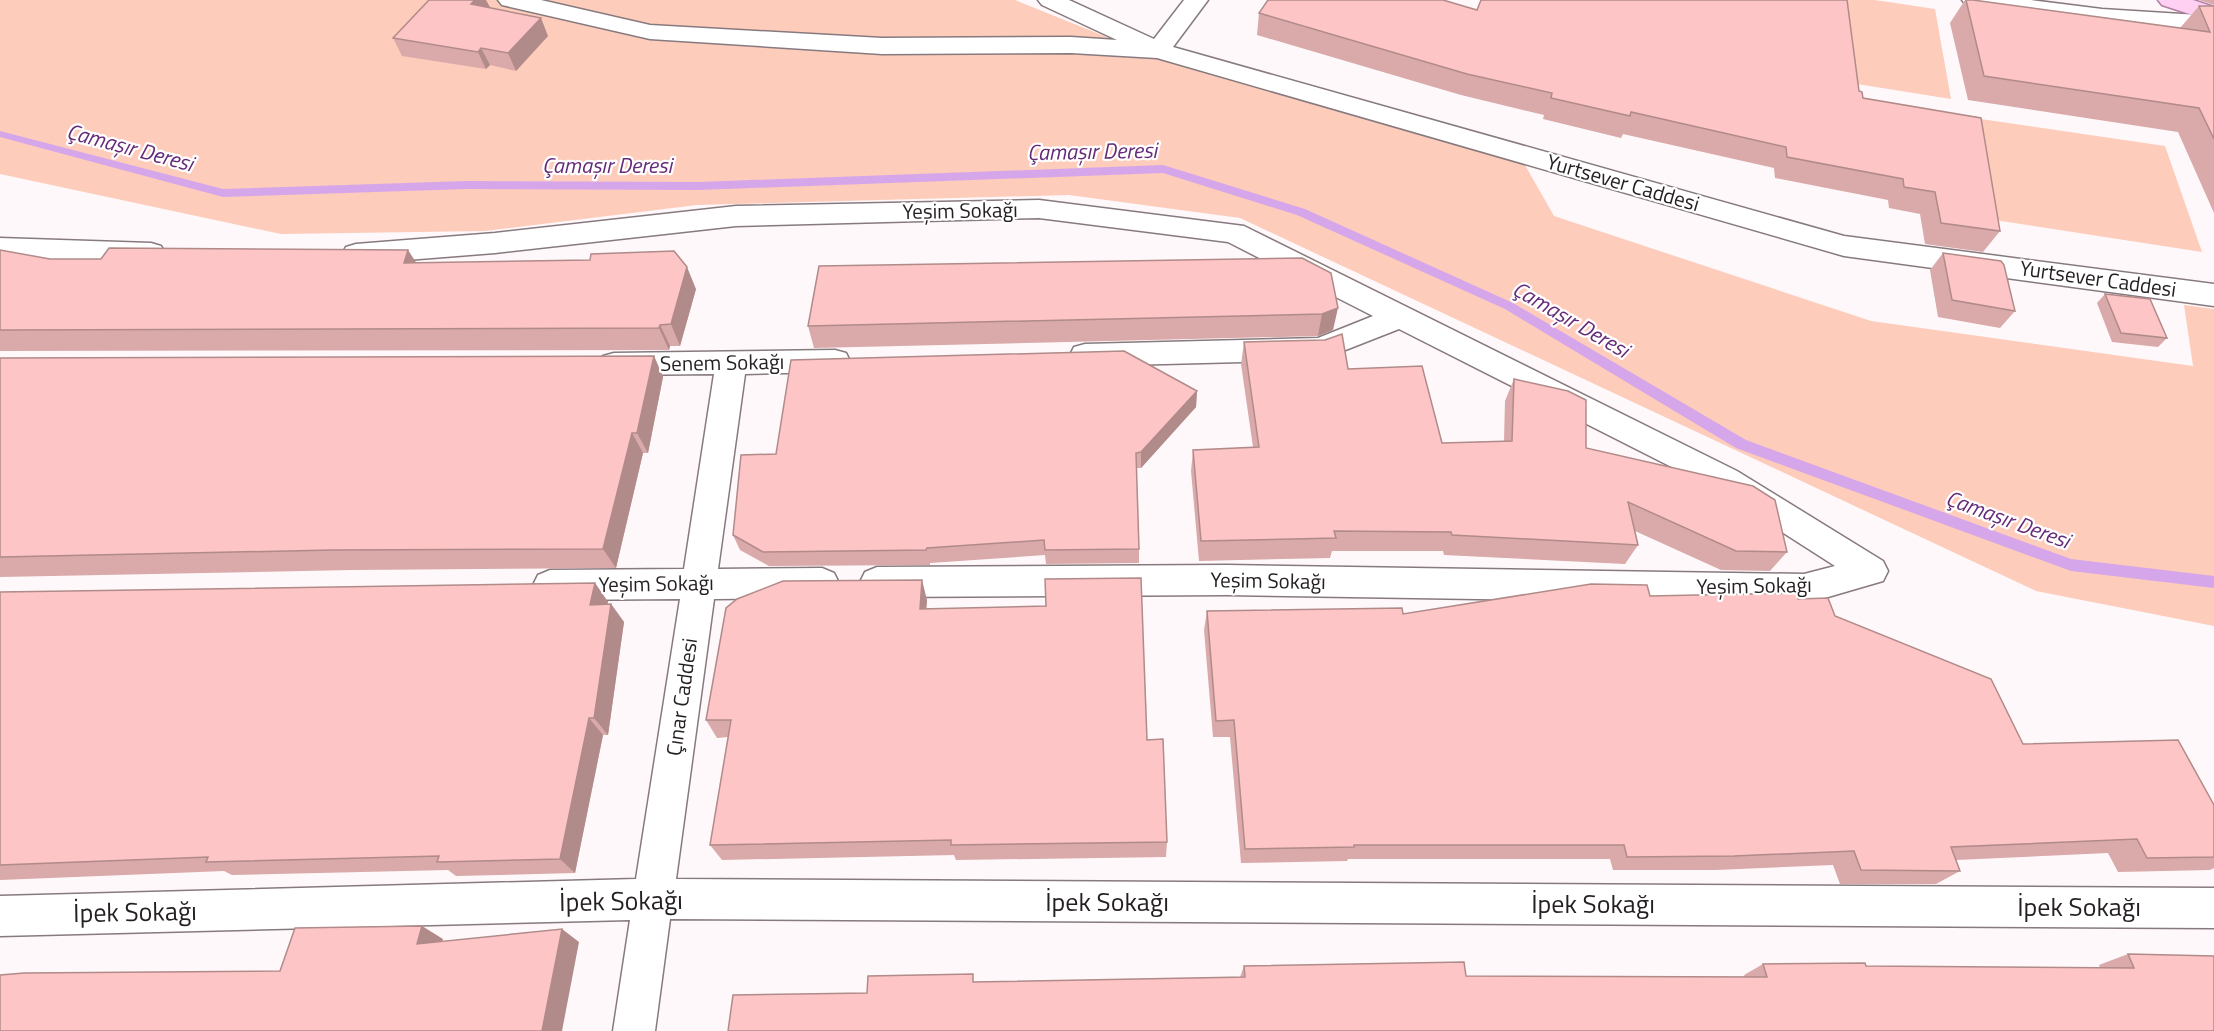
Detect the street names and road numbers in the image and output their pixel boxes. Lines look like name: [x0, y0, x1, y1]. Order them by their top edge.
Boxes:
street label: Yurtsever Caddesi: [1543, 145, 1703, 219]
street label: Yeşim Sokağı: [902, 193, 1018, 227]
street label: Yurtsever Caddesi: [2018, 251, 2178, 305]
street label: Senem Sokağı: [659, 345, 784, 379]
street label: Yeşim Sokağı: [1210, 563, 1326, 597]
street label: Yeşim Sokağı: [598, 566, 714, 600]
street label: Yeşim Sokağı: [1696, 568, 1812, 602]
street label: Çınar Caddesi: [657, 636, 705, 758]
street label: İpek Sokağı: [559, 880, 683, 921]
street label: İpek Sokağı: [1045, 882, 1169, 921]
street label: İpek Sokağı: [1531, 884, 1655, 923]
street label: İpek Sokağı: [2017, 887, 2141, 926]
street label: İpek Sokağı: [73, 891, 197, 932]

